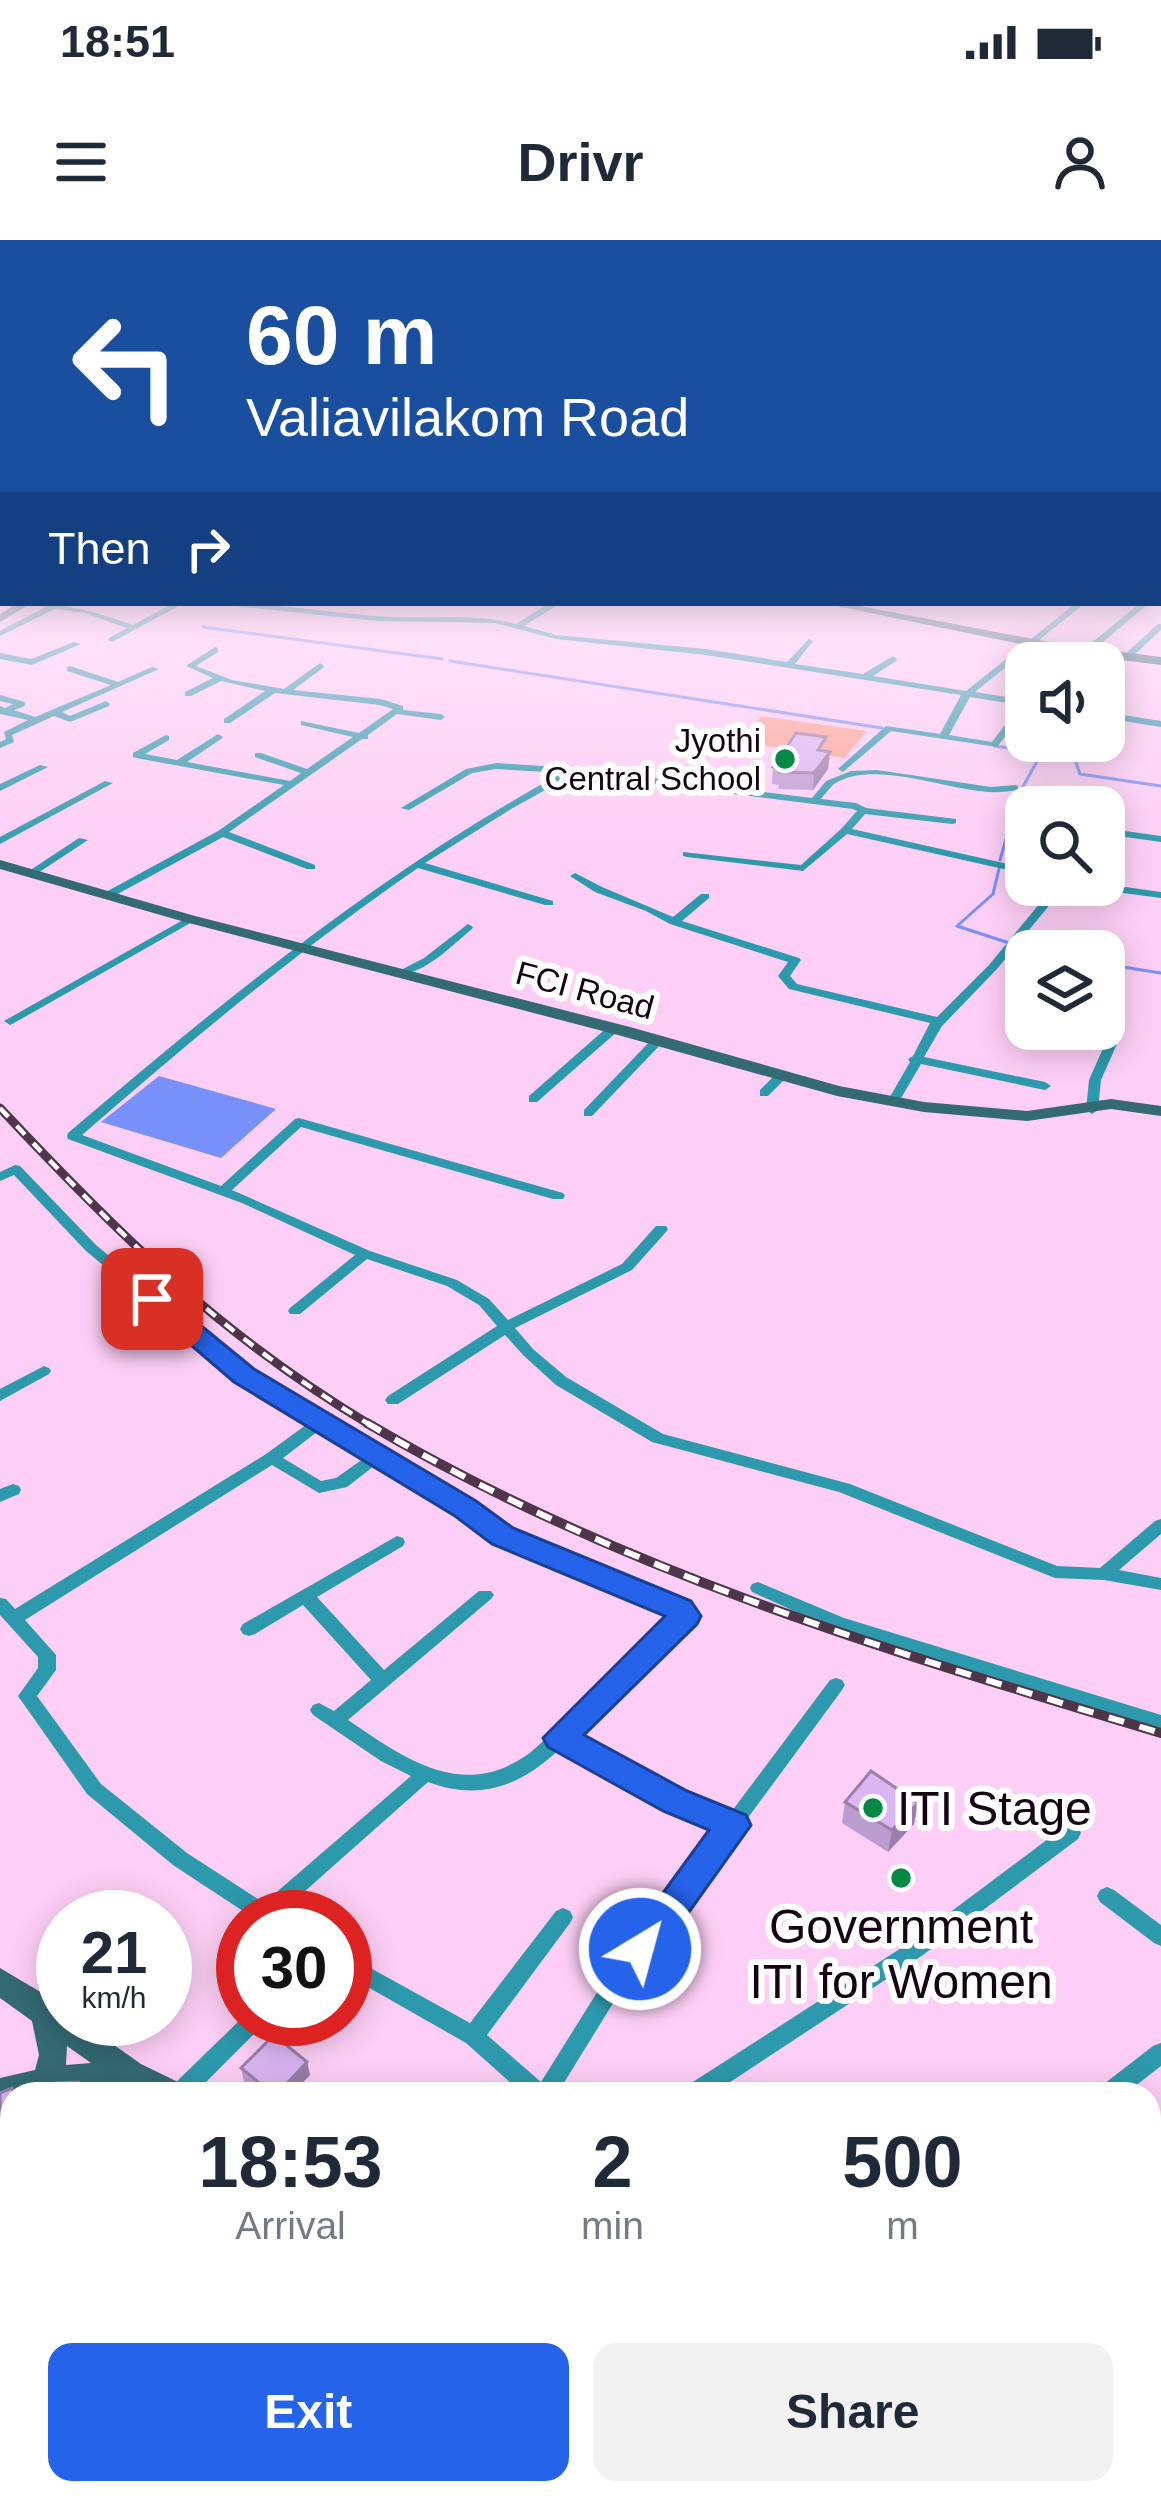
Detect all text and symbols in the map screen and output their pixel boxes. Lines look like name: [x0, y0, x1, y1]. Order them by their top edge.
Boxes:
text: 18:51: [60, 16, 175, 67]
icon: menu: [48, 129, 114, 195]
icon: person: [1047, 129, 1113, 195]
text: Drivr: [517, 132, 644, 192]
icon: left: [48, 288, 204, 444]
text: 60 m: [246, 288, 437, 382]
text: Valiavilakom Road: [246, 387, 689, 447]
icon: right: [175, 516, 241, 582]
text: Then: [48, 523, 151, 574]
map controls: [1005, 642, 1125, 1050]
button: sound: [1005, 642, 1125, 762]
place label: Jyothi Central School: [545, 722, 761, 797]
marker: Jyothi Central School: [772, 746, 798, 772]
button: search: [1005, 786, 1125, 906]
button: layers: [1005, 930, 1125, 1050]
street label: FCI Road: [512, 954, 658, 1026]
pin: [101, 1248, 203, 1350]
icon: arrive: [119, 1266, 185, 1332]
place label: ITI Stage: [897, 1782, 1092, 1835]
marker: ITI Stage: [860, 1795, 886, 1821]
marker: Government ITI for Women: [888, 1865, 914, 1891]
position arrow: [577, 1886, 703, 2012]
speed limit sign: 30: [216, 1890, 372, 2046]
place label: Government ITI for Women: [749, 1900, 1053, 2008]
text: 21: [81, 1919, 147, 1986]
text: km/h: [81, 1981, 147, 2014]
text: 18:53: [198, 2122, 383, 2202]
text: 2: [592, 2122, 633, 2202]
text: 500: [842, 2122, 963, 2202]
text: Arrival: [235, 2204, 346, 2247]
text: min: [581, 2204, 644, 2247]
text: m: [886, 2204, 919, 2247]
button: Exit: [48, 2343, 569, 2481]
button: Share: [593, 2343, 1113, 2481]

